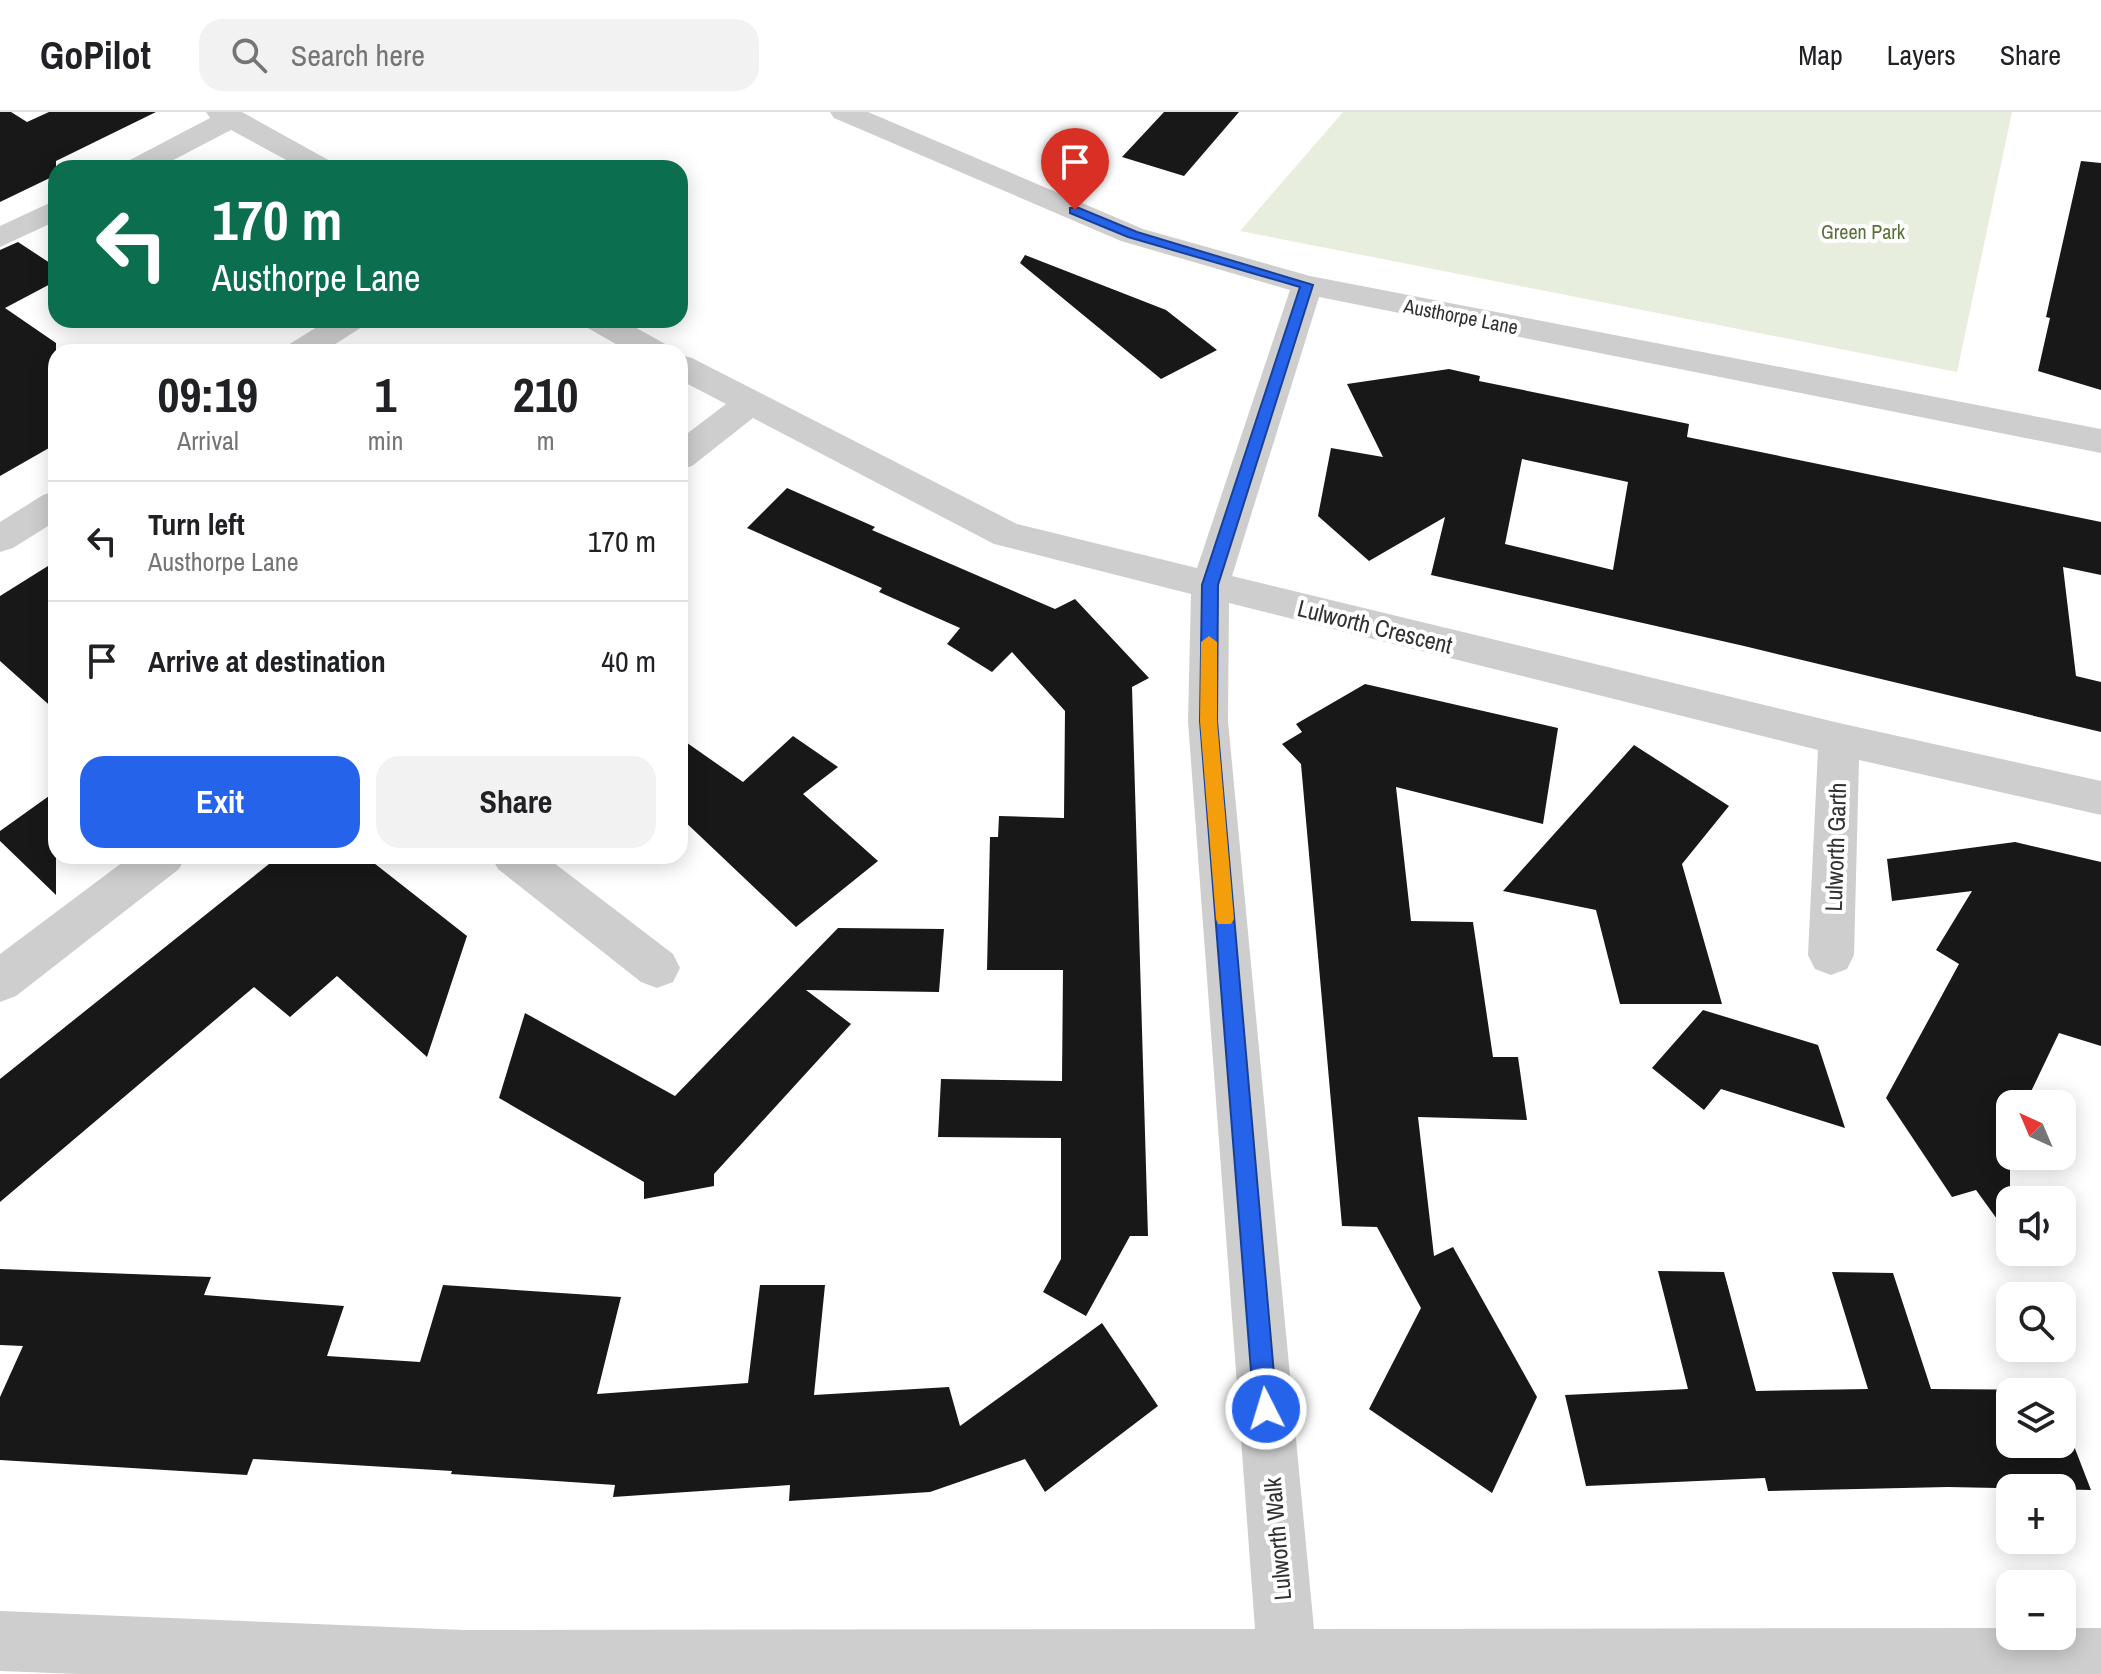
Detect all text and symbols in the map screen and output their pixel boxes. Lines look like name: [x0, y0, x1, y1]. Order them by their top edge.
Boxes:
search box: [199, 19, 759, 91]
text: GoPilot: [40, 30, 151, 81]
icon: search: [227, 33, 271, 77]
text: Search here: [291, 35, 425, 75]
text: Map: [1798, 36, 1843, 74]
text: Layers: [1887, 36, 1956, 74]
text: Share: [2000, 36, 2061, 74]
pin: [1041, 128, 1109, 210]
icon: arrive: [1053, 140, 1097, 184]
text: 170 m: [212, 182, 342, 257]
icon: left: [80, 192, 184, 296]
park label: Green Park: [1821, 218, 1906, 245]
text: Austhorpe Lane: [212, 254, 420, 302]
street label: Austhorpe Lane: [1401, 292, 1520, 340]
text: 09:19: [158, 362, 258, 427]
text: 1: [375, 362, 396, 427]
text: 210: [513, 362, 578, 427]
text: Arrival: [177, 423, 239, 458]
text: min: [368, 423, 403, 458]
text: m: [537, 423, 555, 458]
text: Turn left: [148, 504, 245, 544]
icon: left: [80, 519, 124, 563]
text: 170 m: [588, 521, 656, 561]
text: Austhorpe Lane: [148, 544, 299, 579]
street label: Lulworth Crescent: [1294, 591, 1456, 661]
icon: arrive: [80, 639, 124, 683]
text: Arrive at destination: [148, 641, 386, 681]
text: 40 m: [601, 641, 656, 681]
button: Exit: [80, 756, 360, 848]
button: Share: [376, 756, 656, 848]
street label: Lulworth Garth: [1817, 782, 1853, 912]
north arrow: [1996, 1090, 2076, 1170]
map controls: [1996, 1090, 2076, 1650]
button: sound: [1996, 1186, 2076, 1266]
button: search: [1996, 1282, 2076, 1362]
position arrow: [1224, 1367, 1308, 1451]
button: layers: [1996, 1378, 2076, 1458]
button: +: [1996, 1474, 2076, 1554]
street label: Lulworth Walk: [1256, 1476, 1298, 1602]
button: −: [1996, 1570, 2076, 1650]

